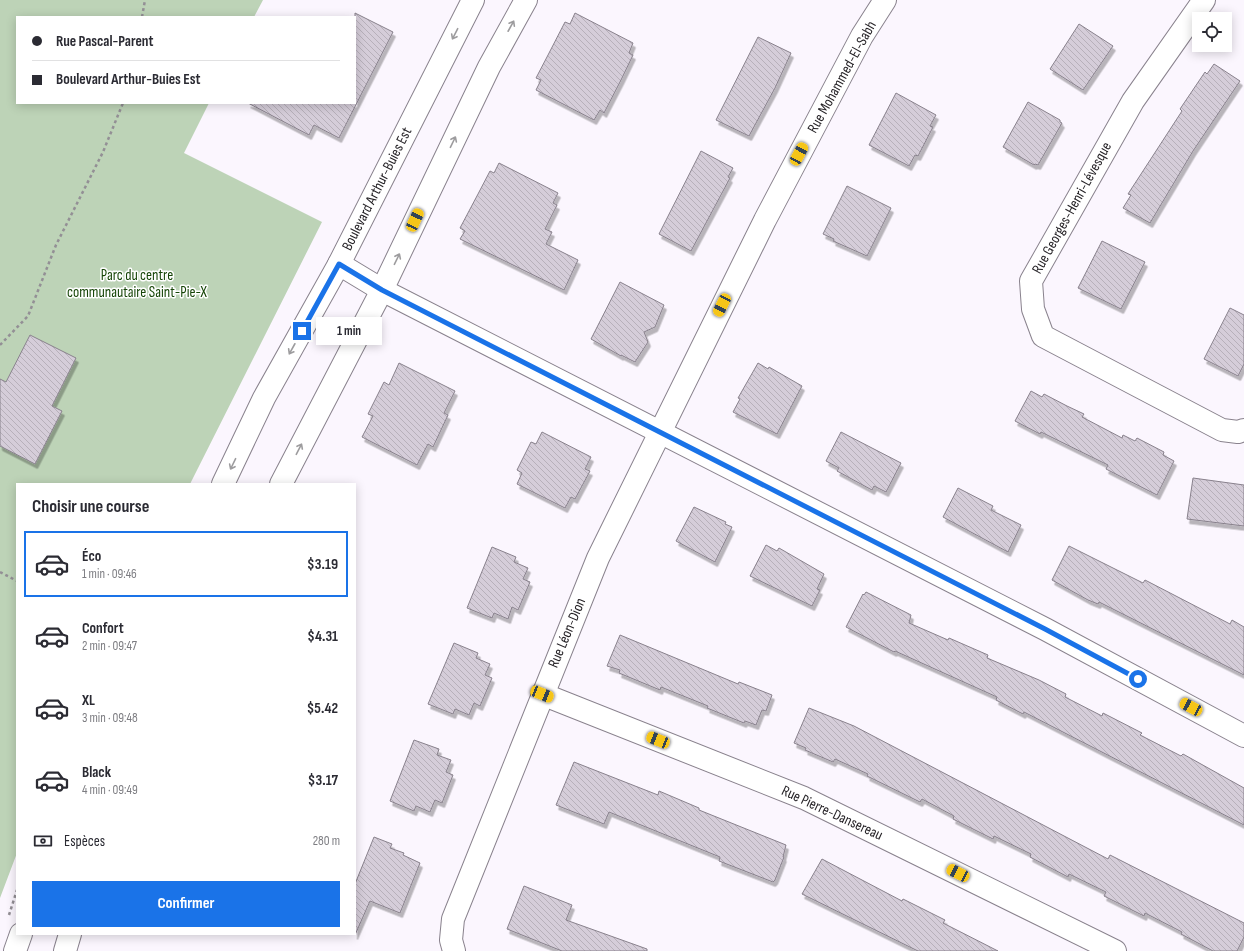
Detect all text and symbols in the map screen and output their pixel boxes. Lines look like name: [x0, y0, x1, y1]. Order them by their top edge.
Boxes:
map controls: [1192, 12, 1232, 52]
button: locate: [1192, 12, 1232, 52]
street label: Rue Mohammed-El-Sabh: [803, 18, 881, 136]
one-way arrow: [508, 20, 516, 32]
one-way arrow: [450, 28, 458, 40]
text: Rue Pascal-Parent: [56, 32, 154, 51]
text: Boulevard Arthur-Buies Est: [56, 70, 200, 89]
street label: Boulevard Arthur-Buies Est: [338, 124, 416, 254]
one-way arrow: [450, 136, 457, 148]
street label: Rue Georges-Henri-Lévesque: [1028, 139, 1116, 277]
car: [788, 141, 810, 167]
car: [404, 207, 426, 233]
one-way arrow: [394, 253, 401, 265]
park label: Parc du centre communautaire Saint-Pie-X: [67, 266, 208, 302]
car: [711, 292, 733, 318]
callout: 1 min: [316, 317, 382, 345]
route end: [293, 322, 311, 340]
text: 1 min: [337, 323, 361, 339]
one-way arrow: [288, 343, 296, 355]
one-way arrow: [295, 443, 303, 455]
one-way arrow: [229, 458, 236, 470]
text: Choisir une course: [32, 496, 149, 517]
icon: car: [34, 546, 70, 582]
text: Éco: [82, 547, 101, 566]
text: $3.19: [307, 555, 338, 574]
text: 1 min · 09:46: [82, 566, 137, 582]
street label: Rue Léon-Dion: [544, 595, 590, 671]
icon: car: [34, 618, 70, 654]
text: Confort: [82, 619, 124, 638]
text: $4.31: [307, 627, 338, 646]
text: 2 min · 09:47: [82, 638, 137, 654]
route start: [1129, 670, 1147, 688]
car: [529, 684, 555, 704]
icon: car: [34, 690, 70, 726]
text: XL: [82, 691, 95, 710]
car: [1178, 696, 1204, 718]
text: $5.42: [307, 699, 338, 718]
text: 3 min · 09:48: [82, 710, 138, 726]
car: [645, 730, 671, 750]
icon: car: [34, 762, 70, 798]
text: Black: [82, 763, 111, 782]
text: $3.17: [308, 771, 338, 790]
street label: Rue Pierre-Dansereau: [778, 781, 886, 845]
text: 4 min · 09:49: [82, 782, 138, 798]
icon: cash: [32, 830, 54, 852]
text: Espèces: [64, 832, 105, 851]
text: 280 m: [313, 833, 340, 849]
car: [945, 862, 971, 884]
button: Confirmer: [32, 881, 340, 927]

